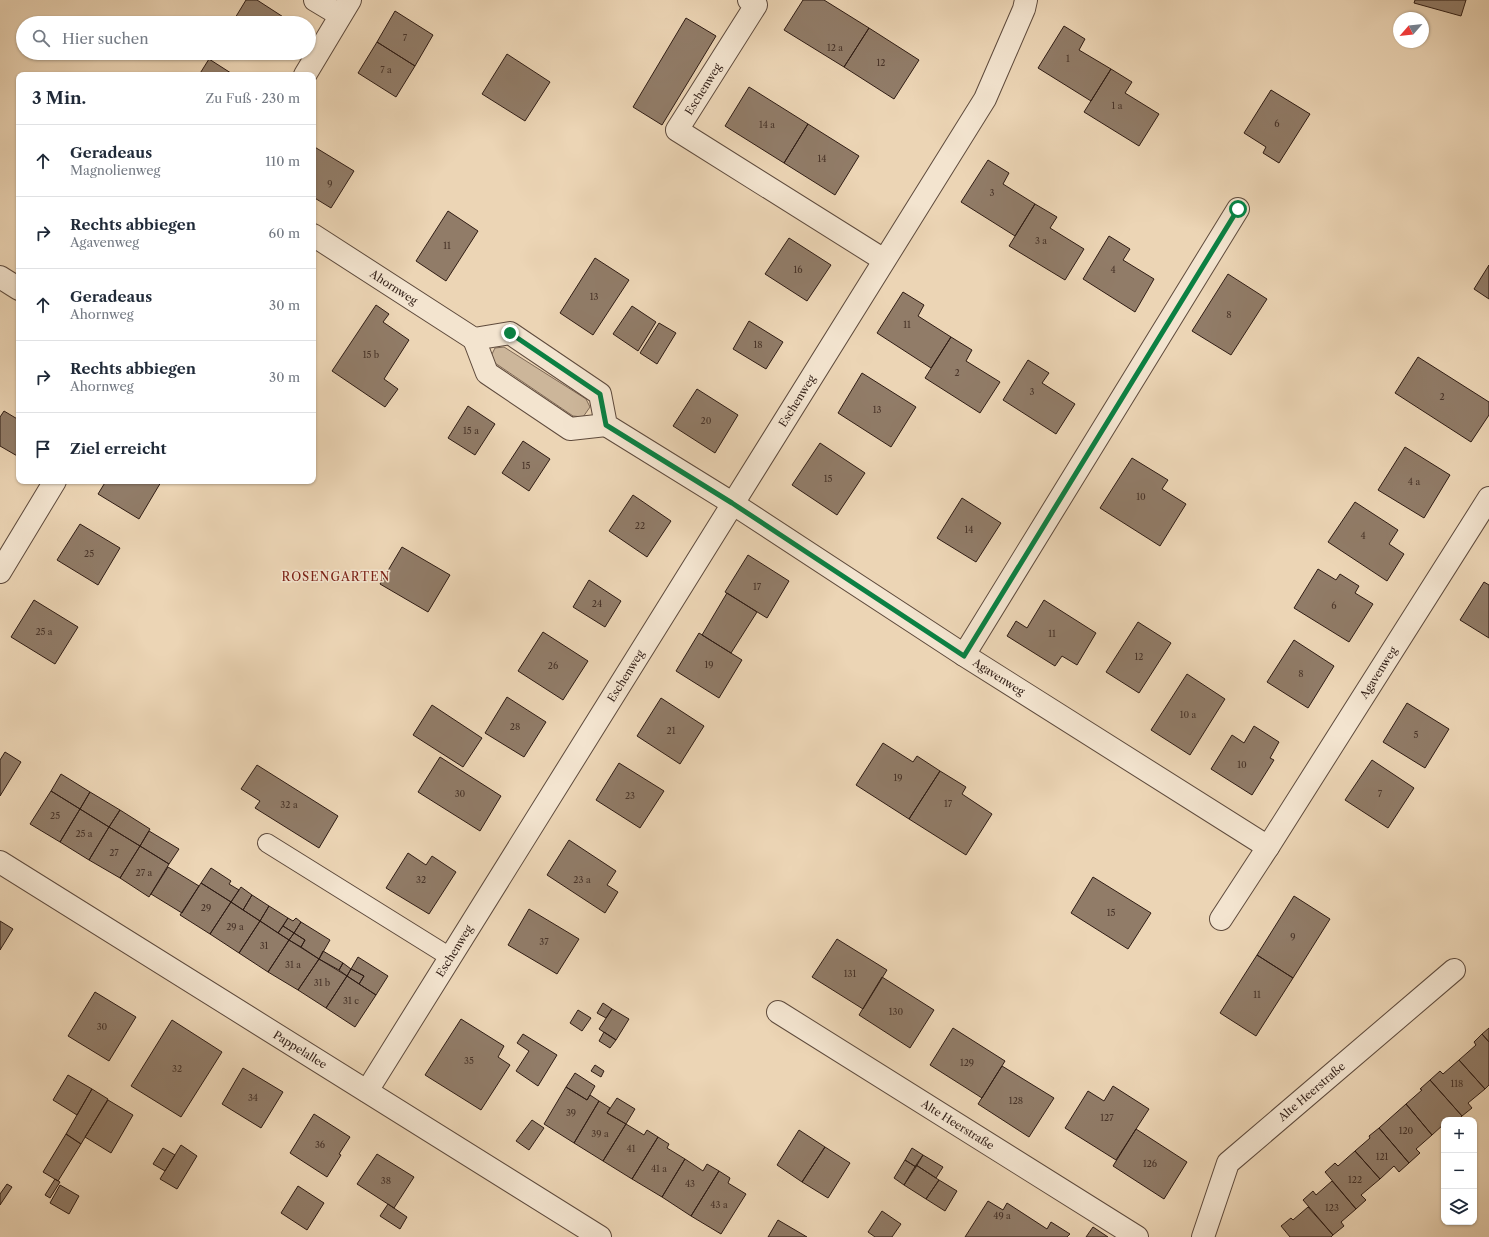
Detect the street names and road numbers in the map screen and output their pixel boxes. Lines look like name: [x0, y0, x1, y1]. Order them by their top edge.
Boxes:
street label: Eschenweg: [682, 60, 725, 118]
street label: Ahornweg: [366, 266, 420, 308]
street label: Eschenweg: [775, 372, 818, 430]
street label: Agavenweg: [1356, 644, 1400, 702]
street label: Eschenweg: [604, 647, 647, 705]
street label: Agavenweg: [969, 655, 1027, 699]
street label: Eschenweg: [433, 922, 476, 980]
street label: Pappelallee: [271, 1028, 330, 1072]
street label: Alte Heerstraße: [1275, 1059, 1348, 1125]
street label: Alte Heerstraße: [918, 1096, 997, 1153]

